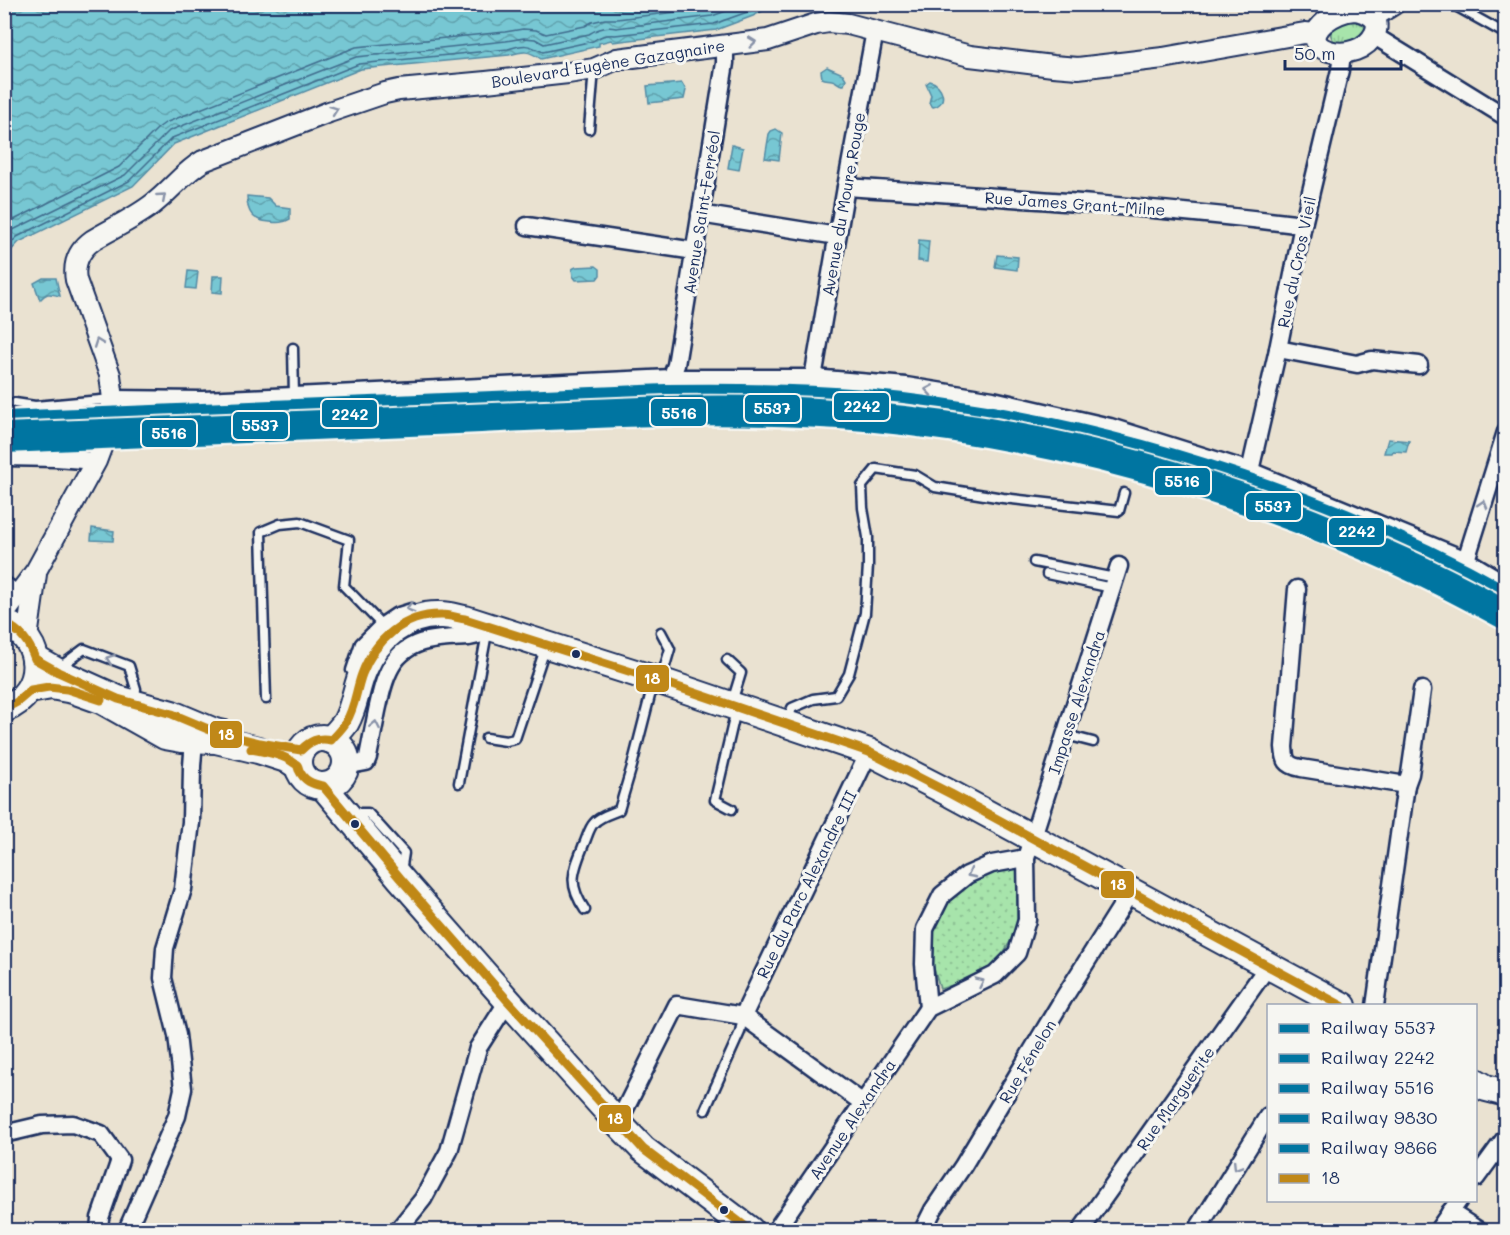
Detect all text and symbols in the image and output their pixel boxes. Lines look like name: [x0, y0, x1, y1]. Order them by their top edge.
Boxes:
scale bar: [1285, 33, 1400, 71]
street label: Boulevard Eugène Gazagnaire: [490, 34, 726, 92]
one-way arrow: [748, 36, 757, 48]
text: 50 m: [1294, 41, 1336, 65]
one-way arrow: [328, 105, 338, 118]
street label: Avenue du Moure Rouge: [816, 110, 870, 298]
street label: Avenue Saint-Ferréol: [678, 129, 724, 295]
street label: Rue James Grant-Milne: [984, 186, 1166, 220]
one-way arrow: [155, 193, 166, 204]
street label: Rue du Cros Vieil: [1272, 194, 1320, 330]
one-way arrow: [93, 338, 105, 349]
one-way arrow: [925, 384, 935, 397]
line badge: 2242: [833, 392, 890, 421]
line badge: 5537: [744, 394, 801, 423]
text: 2242: [844, 395, 881, 416]
text: 5537: [753, 397, 791, 418]
line badge: 5516: [650, 398, 707, 427]
line badge: 2242: [321, 399, 378, 428]
text: 5516: [661, 402, 697, 423]
text: 2242: [332, 403, 369, 424]
line badge: 5537: [232, 411, 289, 440]
text: 5537: [241, 414, 279, 435]
line badge: 5516: [141, 419, 197, 448]
text: 5516: [151, 422, 187, 443]
line badge: 5516: [1154, 467, 1211, 496]
text: 5516: [1164, 470, 1200, 491]
line badge: 5537: [1245, 492, 1302, 521]
text: 5537: [1254, 495, 1292, 516]
one-way arrow: [1476, 499, 1488, 510]
line badge: 2242: [1328, 517, 1385, 546]
text: 2242: [1339, 520, 1376, 541]
one-way arrow: [406, 601, 416, 613]
street label: Impasse Alexandra: [1043, 627, 1109, 777]
unlabelled marker: [570, 648, 582, 660]
one-way arrow: [106, 654, 117, 666]
line badge: 18: [635, 664, 670, 693]
text: 18: [643, 667, 661, 688]
line badge: 18: [209, 720, 243, 749]
one-way arrow: [368, 720, 381, 730]
text: 18: [217, 723, 235, 744]
street label: Rue du Parc Alexandre III: [751, 787, 861, 981]
unlabelled marker: [349, 818, 361, 830]
one-way arrow: [966, 867, 977, 878]
line badge: 18: [1100, 870, 1135, 899]
text: 18: [1109, 873, 1127, 894]
one-way arrow: [974, 978, 985, 990]
legend: [1267, 1004, 1477, 1202]
street label: Rue Fénelon: [994, 1015, 1060, 1107]
text: Railway 5537: [1321, 1015, 1436, 1039]
street label: Rue Marguerite: [1131, 1042, 1219, 1154]
text: Railway 2242: [1321, 1045, 1435, 1069]
street label: Avenue Alexandra: [804, 1055, 900, 1183]
text: Railway 5516: [1321, 1075, 1434, 1099]
line badge: 18: [598, 1104, 632, 1133]
text: Railway 9830: [1321, 1105, 1437, 1129]
text: 18: [606, 1107, 624, 1128]
text: Railway 9866: [1321, 1135, 1437, 1159]
one-way arrow: [1233, 1160, 1245, 1170]
text: 18: [1321, 1165, 1340, 1189]
unlabelled marker: [718, 1204, 730, 1216]

